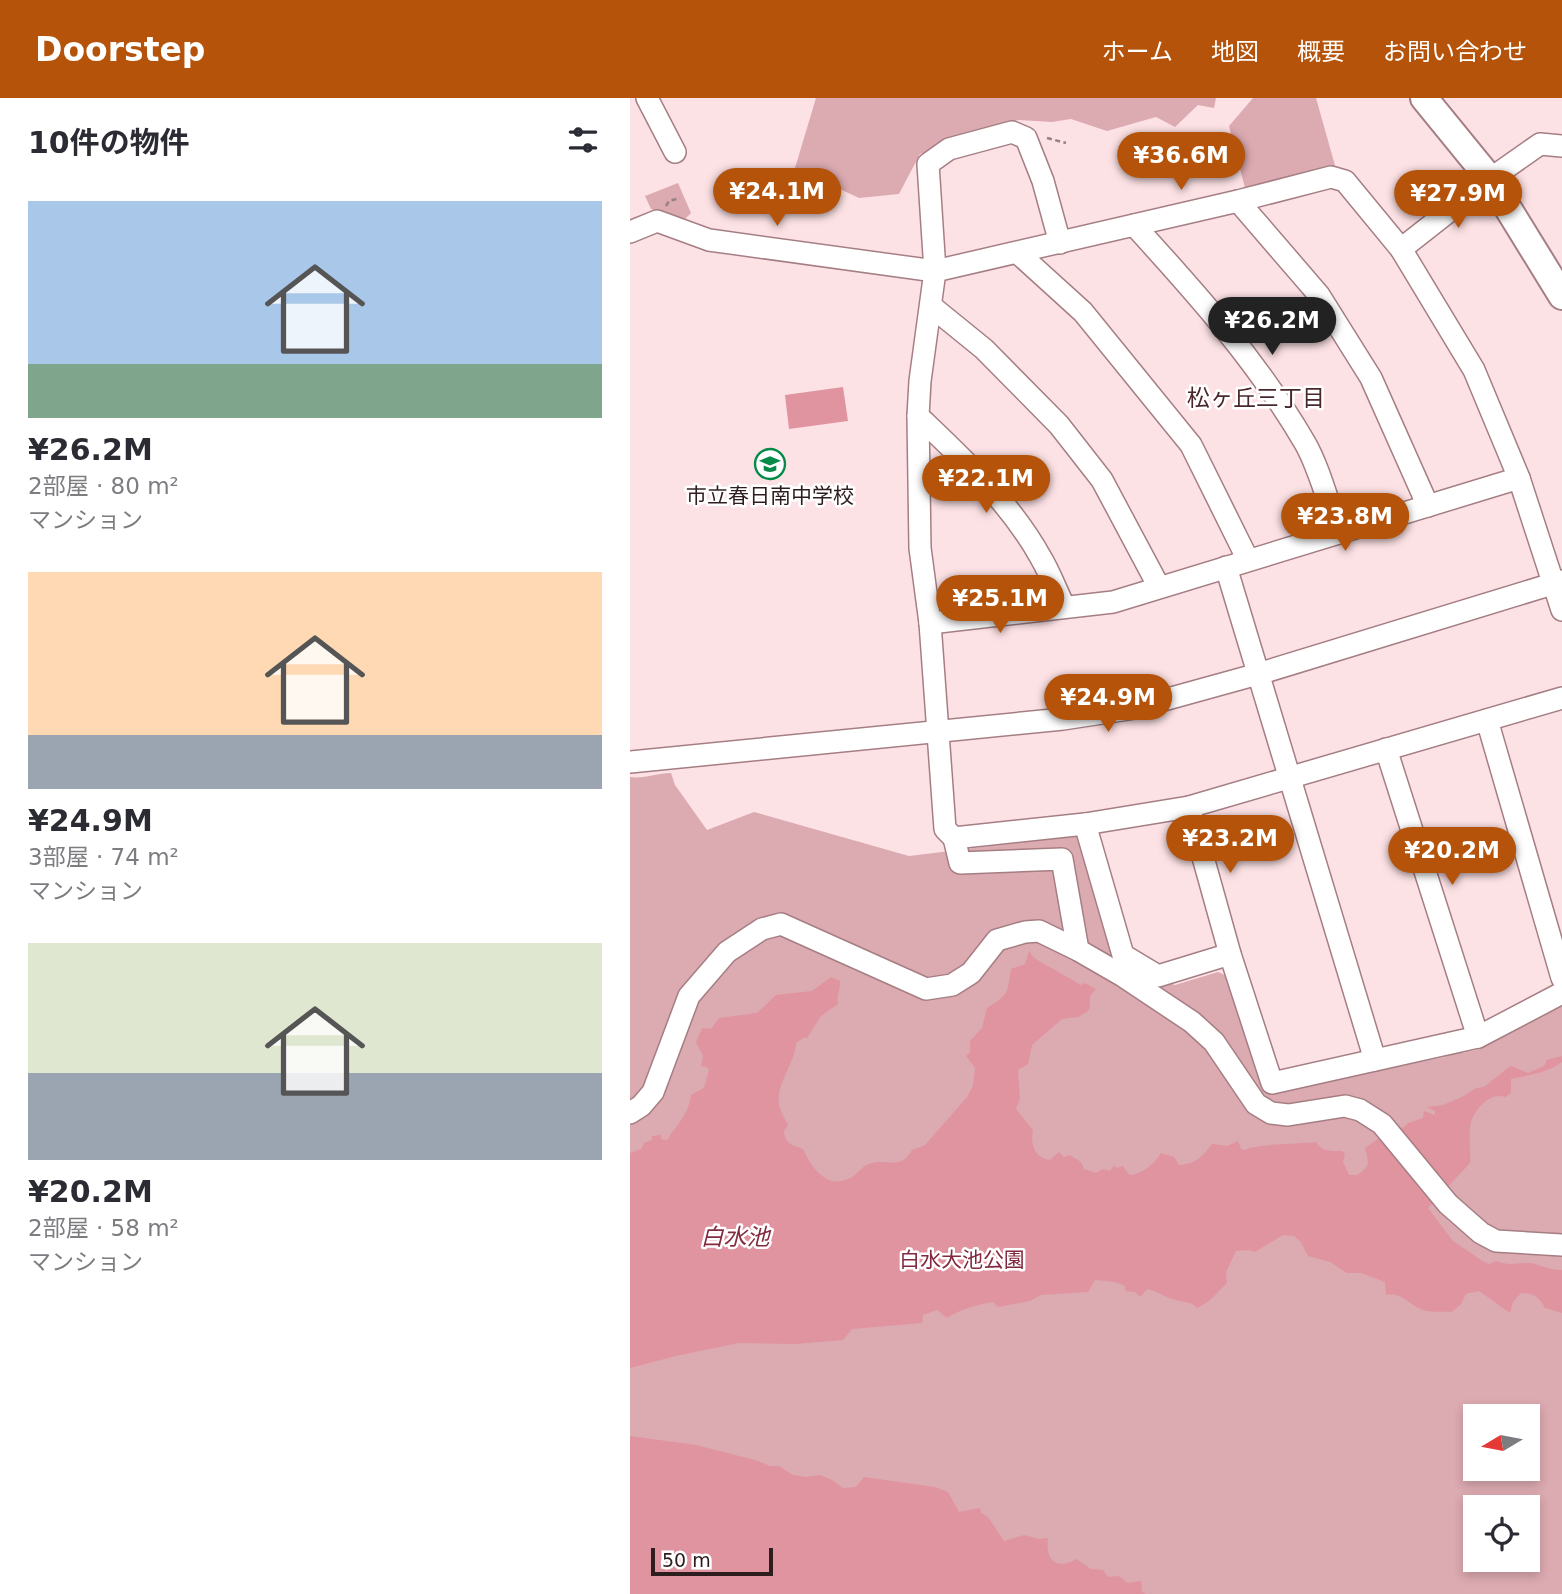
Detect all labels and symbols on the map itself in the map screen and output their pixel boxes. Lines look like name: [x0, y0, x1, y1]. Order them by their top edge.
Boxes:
pin: ¥36.6M: [1124, 132, 1238, 192]
pin: ¥24.1M: [720, 169, 834, 228]
pin: ¥27.9M: [1401, 170, 1515, 230]
pin: ¥26.2M: [1215, 298, 1329, 357]
district label: 松ヶ丘三丁目: [1187, 385, 1325, 411]
school or university icon: 市立春日南中学校: [753, 447, 787, 481]
pin: ¥22.1M: [929, 456, 1043, 515]
place label: 市立春日南中学校: [686, 484, 854, 508]
pin: ¥23.8M: [1288, 494, 1402, 553]
pin: ¥25.1M: [943, 575, 1057, 635]
pin: ¥24.9M: [1051, 674, 1165, 734]
pin: ¥23.2M: [1173, 816, 1287, 875]
pin: ¥20.2M: [1395, 828, 1509, 887]
water label: 白水池: [701, 1224, 772, 1250]
park label: 白水大池公園: [899, 1248, 1025, 1272]
north arrow: [1463, 1404, 1540, 1480]
scale bar: [651, 1545, 774, 1577]

